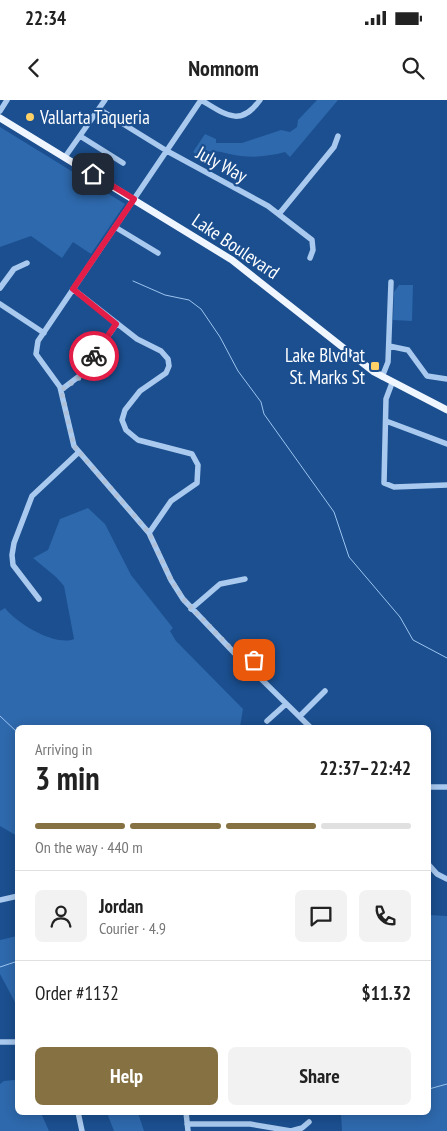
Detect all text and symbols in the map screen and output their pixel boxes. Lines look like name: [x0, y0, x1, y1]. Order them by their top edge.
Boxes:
text: 22:34: [25, 6, 66, 30]
icon: back: [20, 54, 48, 82]
text: Nomnom: [188, 54, 259, 82]
icon: search: [399, 54, 427, 82]
place label: Vallarta Taqueria: [39, 105, 150, 129]
marker: Vallarta Taqueria: [24, 111, 36, 123]
street label: July Way: [192, 140, 252, 188]
pin: [72, 153, 114, 195]
icon: home: [79, 160, 107, 188]
street label: Lake Boulevard: [188, 208, 284, 284]
courier: [69, 331, 119, 381]
icon: bike: [80, 342, 108, 370]
place label: Lake Blvd at St. Marks St: [285, 343, 366, 389]
marker: Lake Blvd at St. Marks St: [369, 360, 381, 372]
pin: [233, 639, 275, 681]
icon: bag: [240, 646, 268, 674]
text: Arriving in: [35, 739, 92, 759]
text: 22:37–22:42: [319, 756, 411, 780]
text: 3 min: [35, 757, 100, 799]
text: On the way · 440 m: [35, 837, 143, 857]
button: person: [35, 890, 87, 942]
button: chat: [295, 890, 347, 942]
button: phone: [359, 890, 411, 942]
text: Jordan: [99, 894, 143, 918]
text: Courier · 4.9: [99, 918, 166, 938]
text: Order #1132: [35, 981, 119, 1005]
text: $11.32: [362, 981, 411, 1005]
button: Help: [35, 1047, 218, 1105]
button: Share: [228, 1047, 411, 1105]

